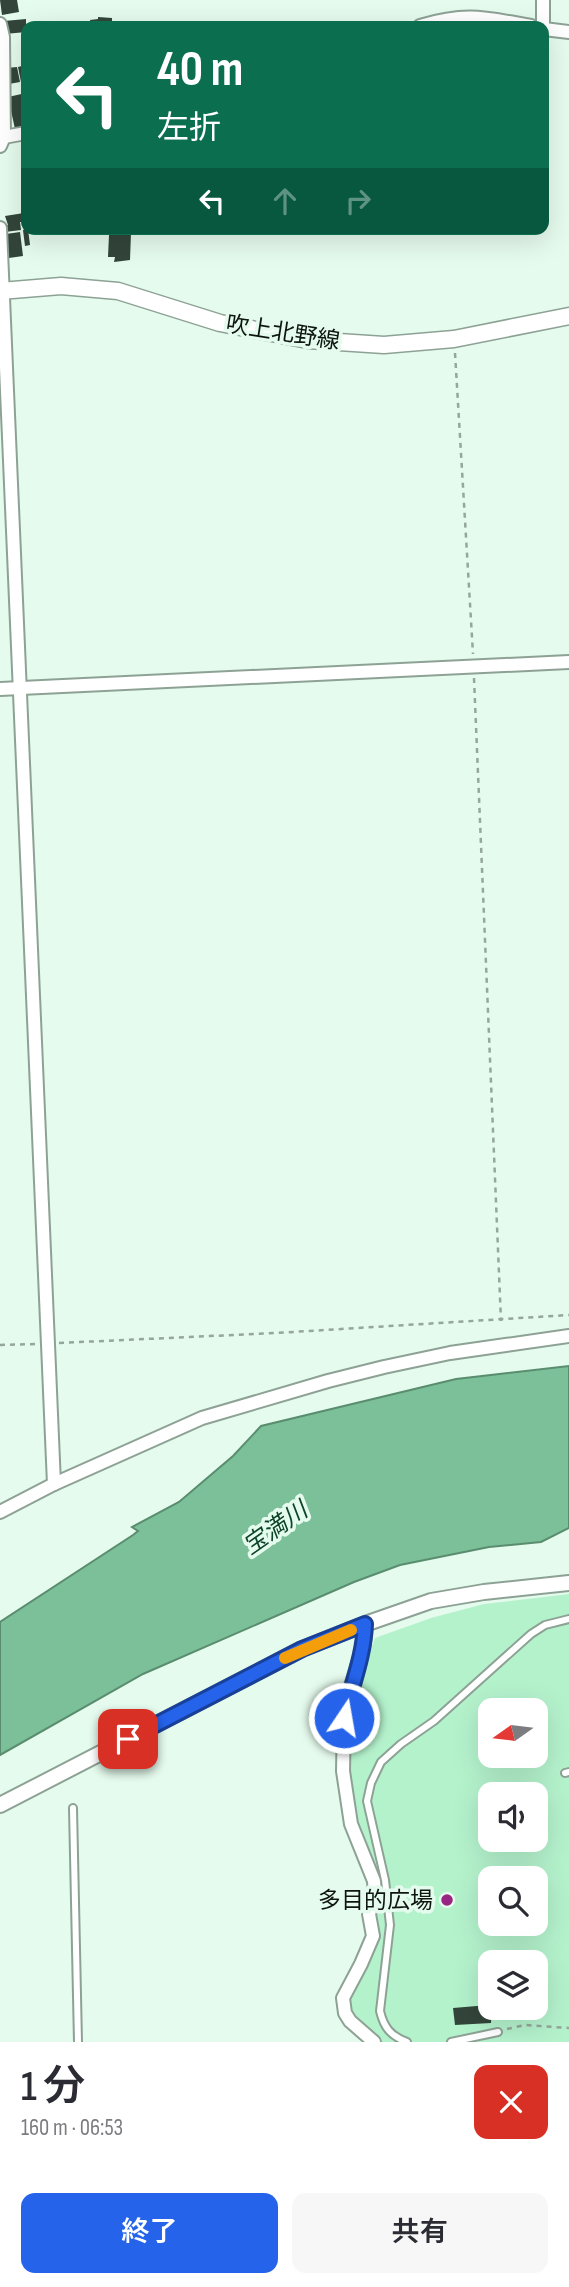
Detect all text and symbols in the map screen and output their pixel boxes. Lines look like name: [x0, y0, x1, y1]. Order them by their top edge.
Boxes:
text: 40 m: [157, 41, 243, 100]
icon: left: [42, 49, 133, 140]
text: 左折: [157, 109, 221, 148]
icon: left: [193, 182, 231, 220]
icon: ahead: [266, 182, 304, 220]
icon: right: [339, 182, 377, 220]
street label: 吹上北野線: [224, 310, 342, 356]
water label: 宝満川: [237, 1494, 316, 1561]
position arrow: [307, 1681, 381, 1755]
north arrow: [478, 1698, 548, 1768]
map controls: [478, 1698, 548, 2020]
pin: [98, 1709, 158, 1769]
icon: arrive: [109, 1720, 147, 1758]
button: sound: [478, 1782, 548, 1852]
button: search: [478, 1866, 548, 1936]
place label: 多目的広場: [318, 1887, 433, 1915]
marker: 多目的広場: [439, 1892, 455, 1908]
button: layers: [478, 1950, 548, 2020]
text: 1 分: [21, 2062, 85, 2113]
button: close: [474, 2065, 548, 2139]
text: 160 m · 06:53: [21, 2114, 123, 2142]
button: 終了: [21, 2193, 278, 2273]
button: 共有: [292, 2193, 548, 2273]

